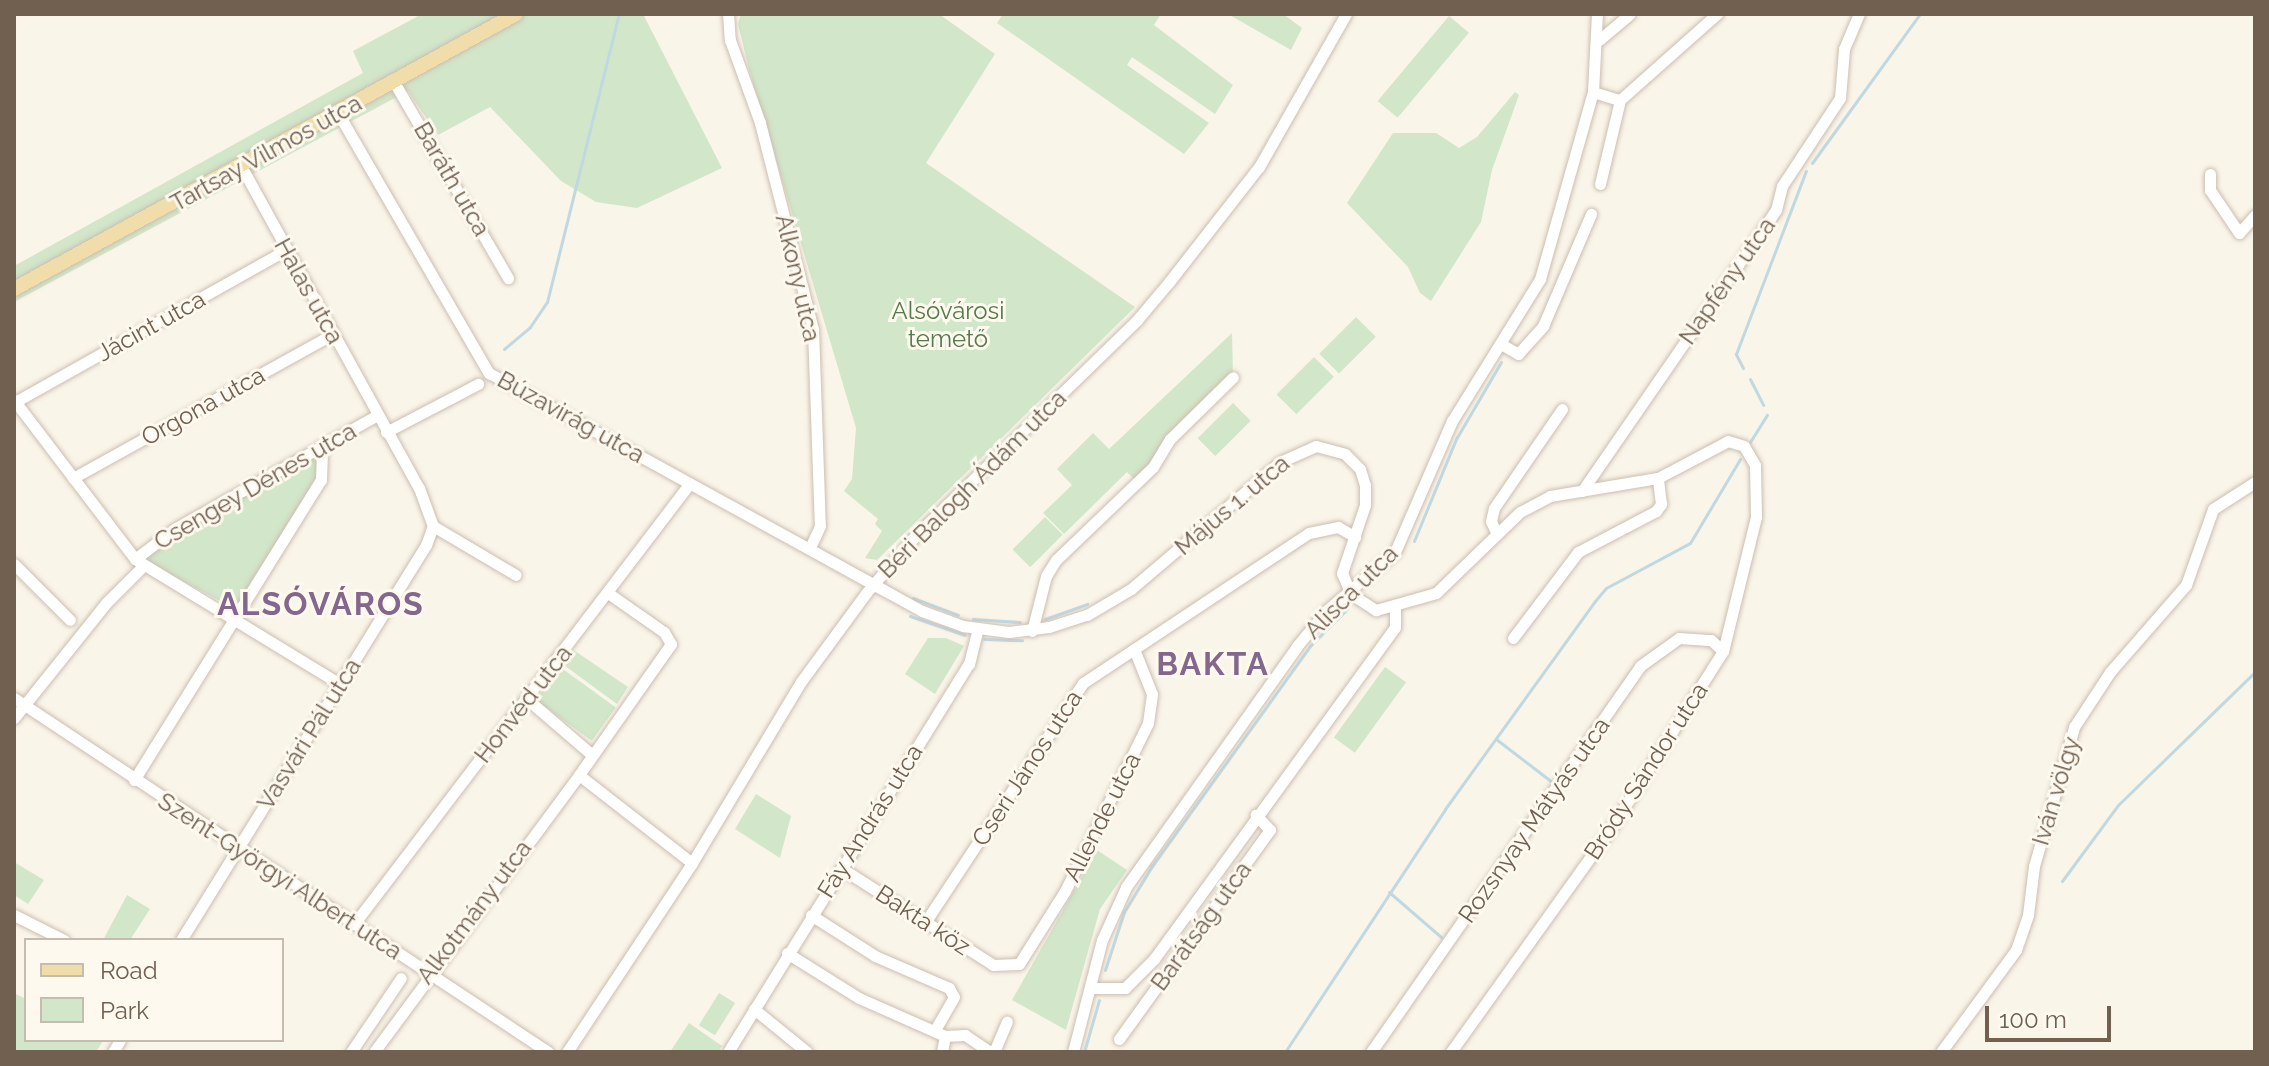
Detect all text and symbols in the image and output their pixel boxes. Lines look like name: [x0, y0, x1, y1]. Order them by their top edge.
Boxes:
street label: Tartsay Vilmos utca: [165, 88, 367, 218]
street label: Baráth utca: [408, 117, 496, 241]
street label: Alkony utca: [769, 211, 827, 345]
street label: Napfény utca: [1672, 212, 1782, 350]
street label: Halas utca: [268, 233, 350, 349]
street label: Jácint utca: [92, 285, 210, 367]
park label: Alsóvárosi temető: [892, 297, 1004, 353]
street label: Orgona utca: [136, 360, 270, 452]
street label: Búzavirág utca: [493, 365, 649, 469]
street label: Béri Balogh Ádám utca: [872, 384, 1072, 584]
street label: Csengey Dénes utca: [149, 416, 361, 556]
street label: Május 1. utca: [1169, 449, 1295, 561]
street label: Alisca utca: [1298, 539, 1404, 645]
district label: ALSÓVÁROS: [217, 585, 425, 623]
street label: Honvéd utca: [468, 639, 578, 769]
district label: BAKTA: [1156, 645, 1270, 683]
street label: Vasvári Pál utca: [251, 653, 367, 815]
street label: Bródy Sándor utca: [1578, 677, 1714, 865]
street label: Cseri János utca: [966, 684, 1088, 852]
street label: Rozsnyay Mátyás utca: [1452, 712, 1616, 928]
street label: Iván völgy: [2026, 733, 2086, 849]
street label: Fáy András utca: [811, 738, 929, 904]
street label: Allende utca: [1057, 748, 1147, 886]
street label: Szent-Györgyi Albert utca: [152, 786, 408, 966]
street label: Alkotmány utca: [410, 834, 538, 990]
street label: Barátság utca: [1145, 856, 1257, 996]
street label: Bakta köz: [870, 879, 976, 961]
legend: [24, 938, 284, 1042]
text: Road: [100, 956, 158, 985]
scale bar: [1989, 990, 2115, 1040]
text: Park: [100, 996, 149, 1025]
text: 100 m: [1999, 1005, 2067, 1034]

